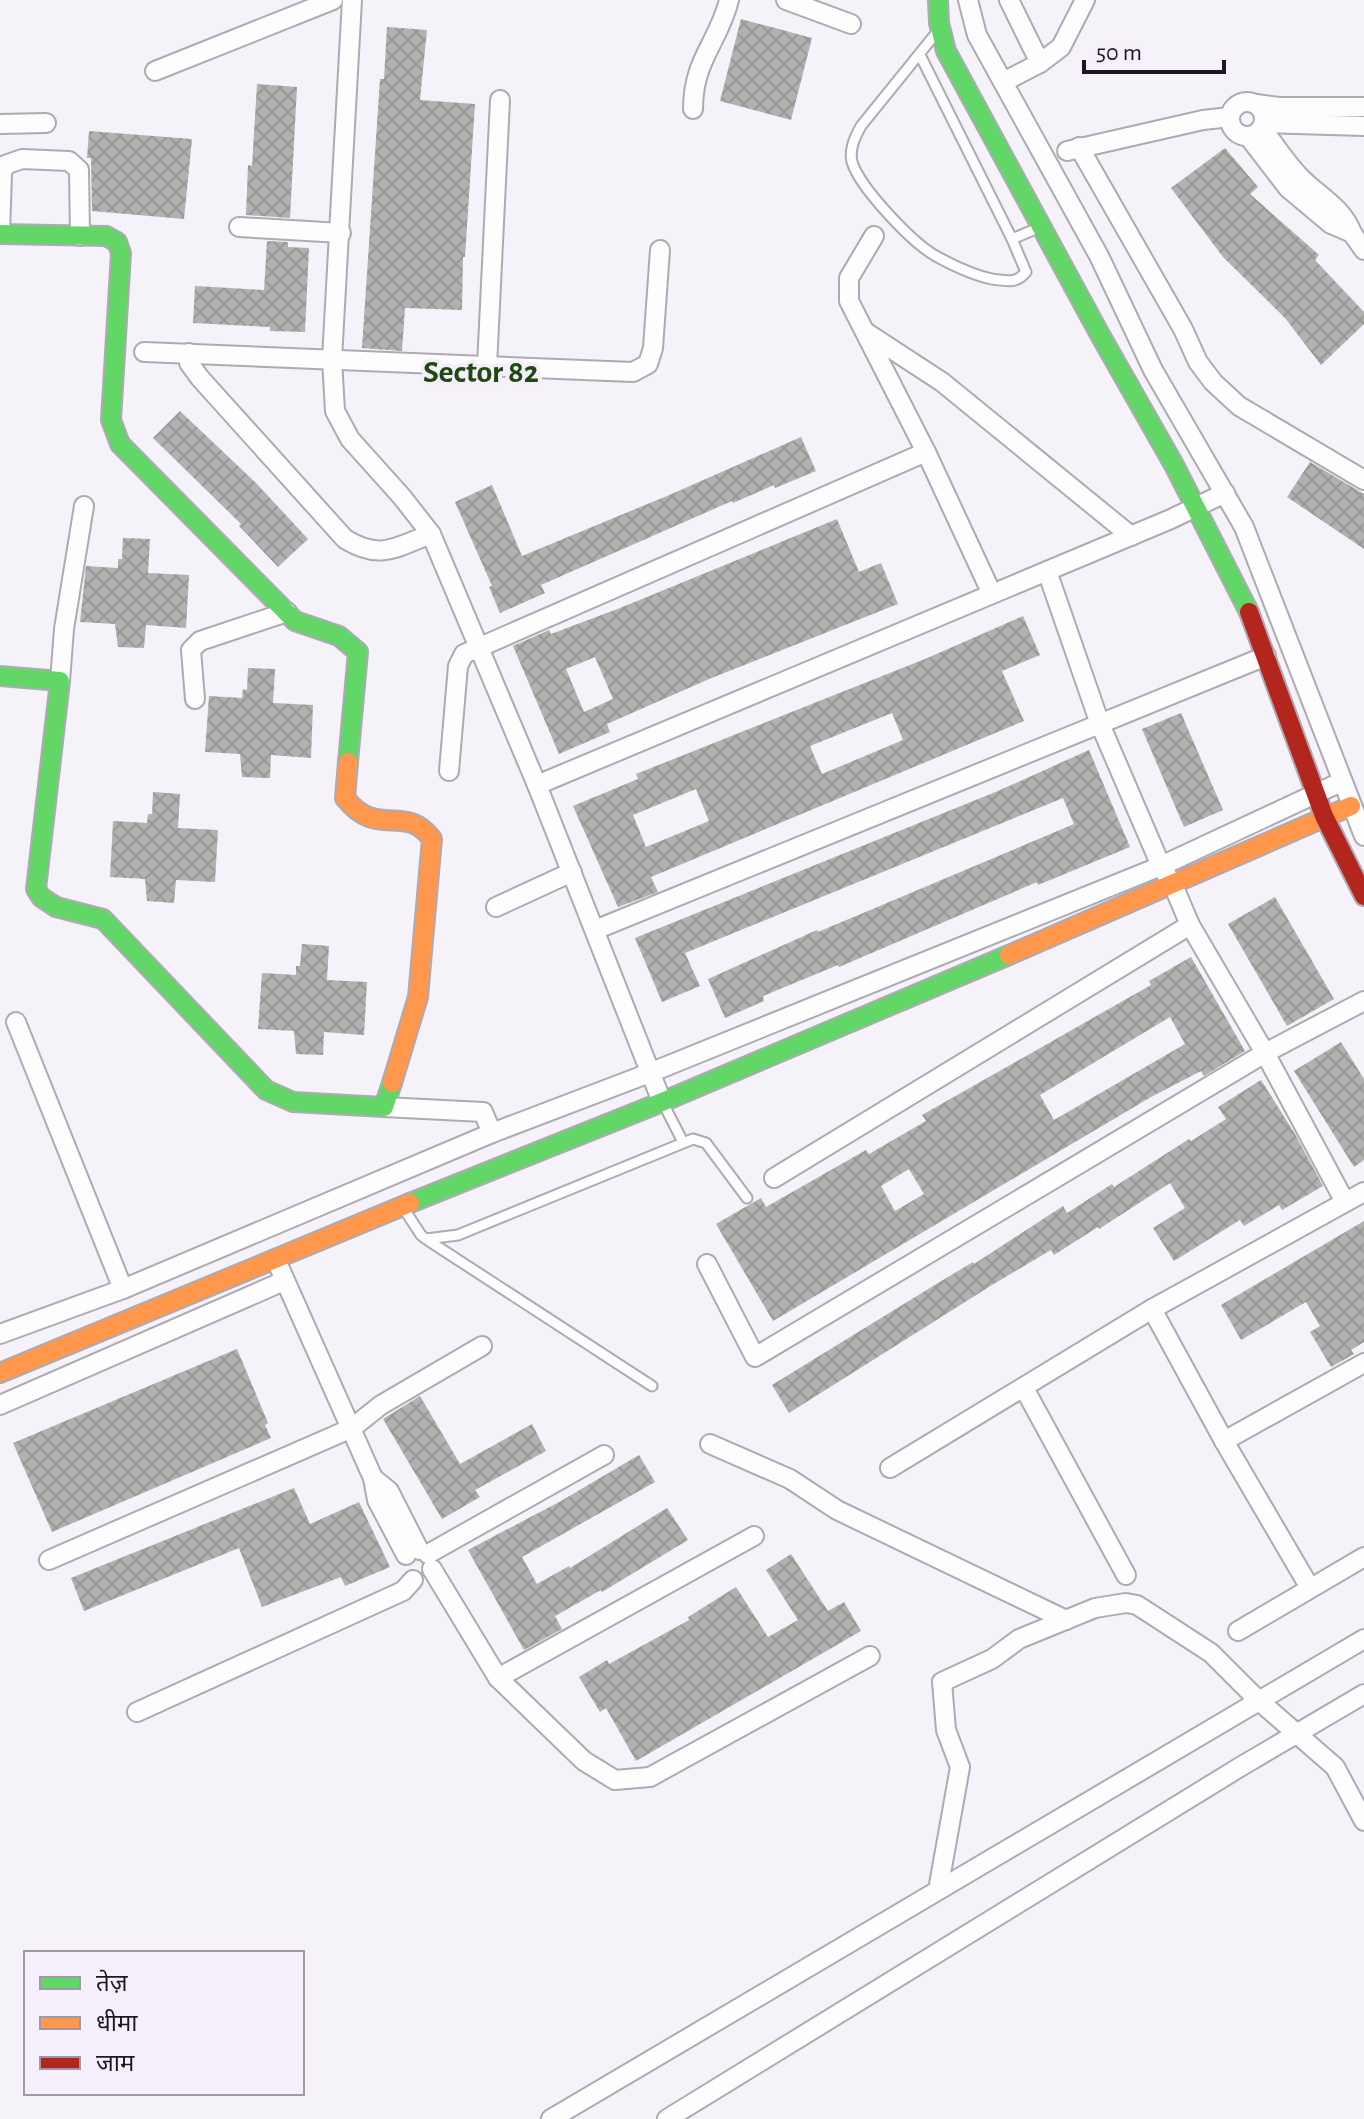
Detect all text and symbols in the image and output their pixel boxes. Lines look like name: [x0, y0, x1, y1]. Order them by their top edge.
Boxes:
scale bar: [1084, 24, 1224, 74]
text: 50 m: [1096, 41, 1142, 65]
district label: Sector 82: [423, 356, 539, 388]
legend: [24, 1951, 304, 2095]
text: तेज़: [96, 1969, 129, 1996]
text: धीमा: [96, 2009, 138, 2036]
text: जाम: [96, 2052, 135, 2076]

